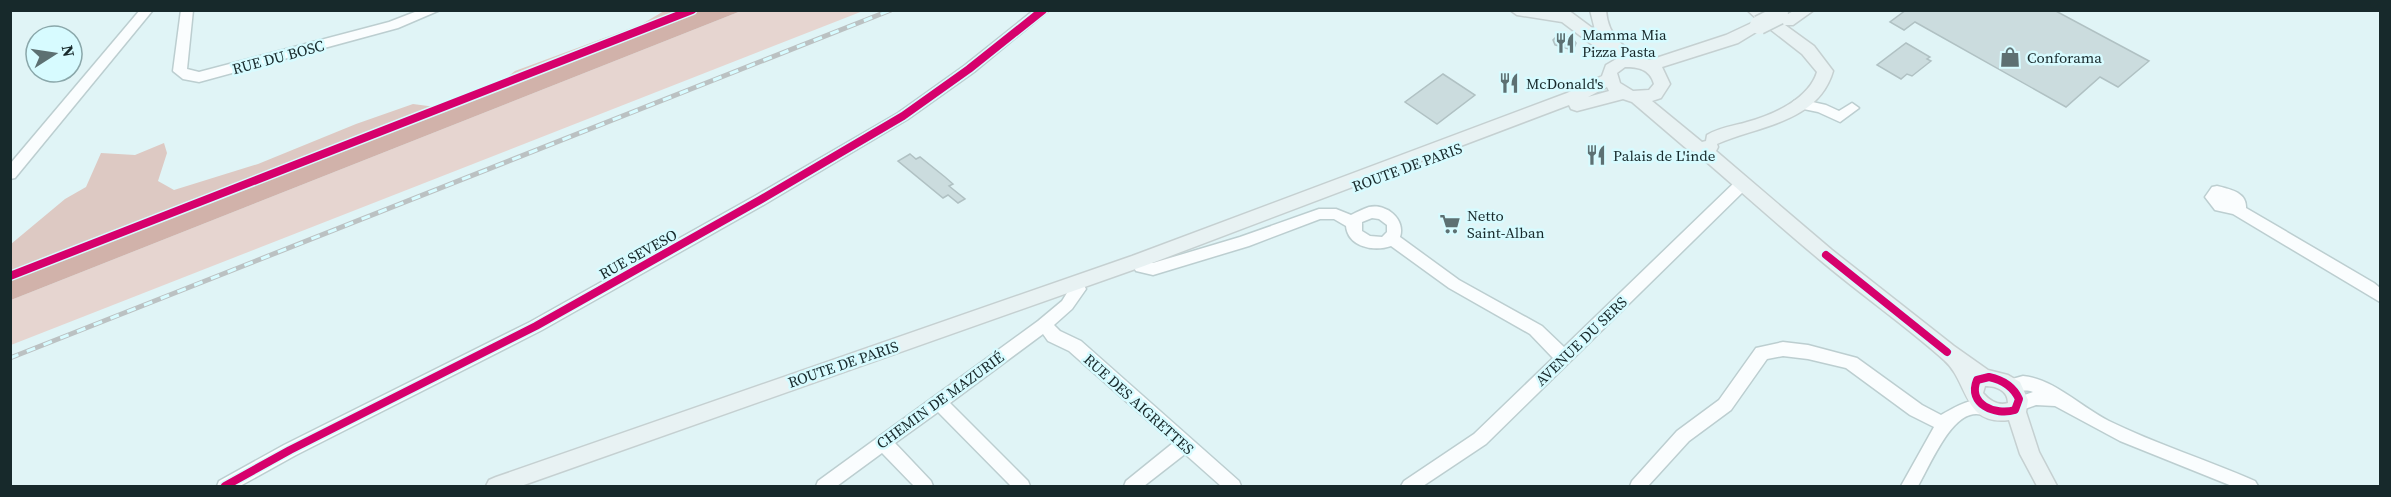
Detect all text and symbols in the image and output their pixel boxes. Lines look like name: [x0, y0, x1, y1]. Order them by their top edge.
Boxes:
north arrow: [24, 24, 84, 84]
place label: Mamma Mia Pizza Pasta: [1582, 24, 1667, 62]
restaurant icon: Mamma Mia Pizza Pasta: [1553, 31, 1577, 55]
street label: RUE DU BOSC: [230, 35, 326, 79]
text: N: [57, 43, 81, 59]
shop icon: Conforama: [1998, 45, 2022, 69]
place label: Conforama: [2027, 47, 2102, 68]
restaurant icon: McDonald's: [1497, 71, 1521, 95]
place label: McDonald's: [1526, 73, 1603, 94]
street label: ROUTE DE PARIS: [1349, 137, 1465, 197]
restaurant icon: Palais de L'inde: [1584, 143, 1608, 167]
place label: Palais de L'inde: [1613, 145, 1716, 166]
place label: Netto Saint-Alban: [1467, 205, 1545, 243]
supermarket icon: Netto Saint-Alban: [1438, 212, 1462, 236]
street label: RUE SEVESO: [595, 224, 681, 284]
street label: AVENUE DU SERS: [1531, 292, 1632, 390]
street label: ROUTE DE PARIS: [785, 335, 901, 393]
street label: CHEMIN DE MAZURIÉ: [872, 347, 1008, 453]
street label: RUE DES AIGRETTES: [1079, 349, 1199, 459]

